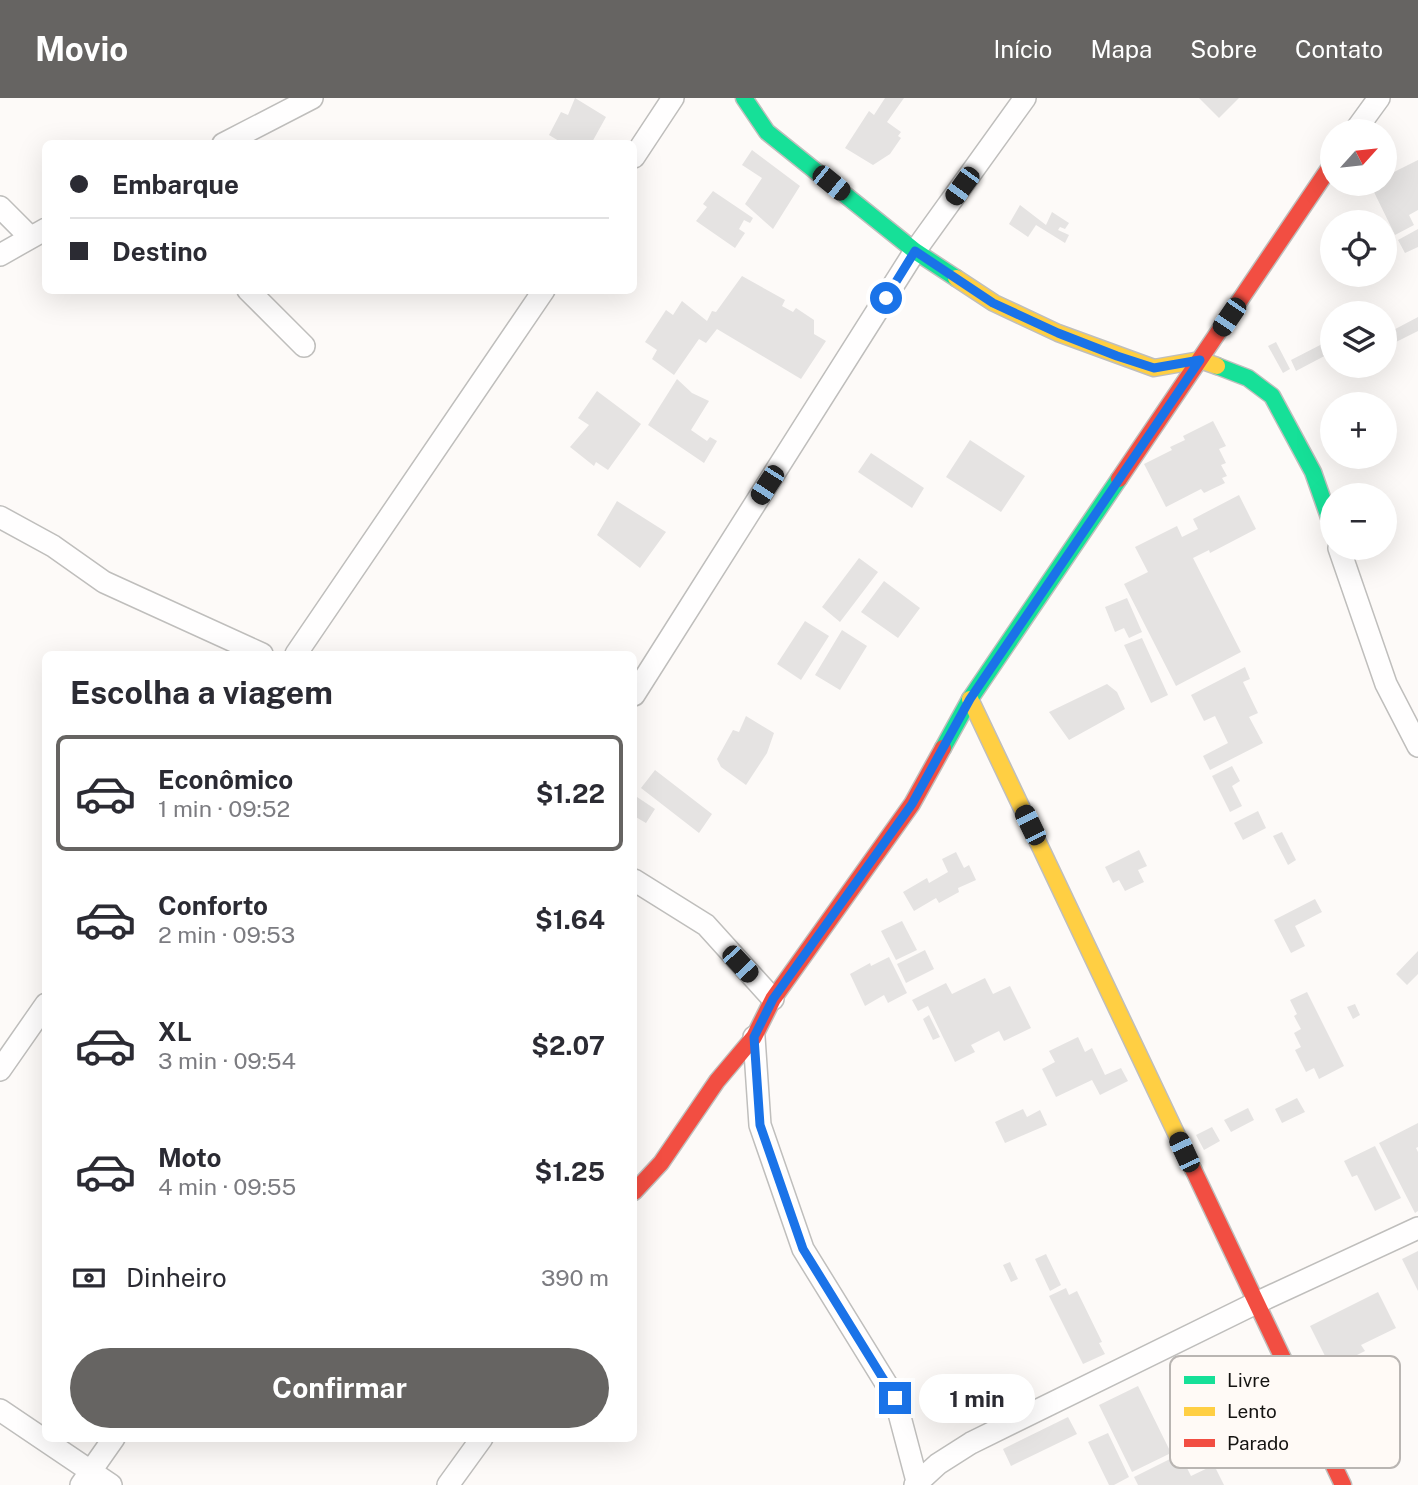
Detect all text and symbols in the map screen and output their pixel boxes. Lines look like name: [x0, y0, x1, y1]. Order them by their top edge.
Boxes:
text: Movio: [35, 30, 128, 68]
text: Início: [994, 35, 1052, 63]
text: Mapa: [1090, 35, 1152, 63]
text: Sobre: [1190, 35, 1257, 63]
text: Contato: [1295, 35, 1383, 63]
north arrow: [1320, 119, 1396, 196]
map controls: [1320, 119, 1397, 560]
car: [809, 162, 854, 204]
car: [942, 163, 983, 209]
text: Embarque: [112, 169, 239, 200]
button: locate: [1320, 210, 1397, 287]
text: Destino: [112, 236, 208, 267]
route start: [870, 282, 902, 314]
car: [1209, 294, 1250, 340]
button: layers: [1320, 301, 1397, 378]
button: +: [1320, 392, 1397, 469]
car: [747, 462, 788, 508]
button: −: [1320, 483, 1397, 560]
text: Escolha a viagem: [70, 674, 333, 711]
icon: car: [74, 762, 137, 825]
text: Econômico: [158, 764, 293, 795]
text: $1.22: [536, 778, 605, 809]
text: 1 min · 09:52: [158, 795, 290, 822]
car: [1012, 802, 1049, 848]
icon: car: [74, 888, 137, 951]
text: Conforto: [158, 890, 268, 921]
text: $1.64: [535, 904, 605, 935]
text: 2 min · 09:53: [158, 921, 295, 948]
car: [718, 941, 763, 987]
icon: car: [74, 1014, 137, 1077]
text: XL: [158, 1016, 192, 1047]
text: $2.07: [531, 1030, 605, 1061]
text: 3 min · 09:54: [158, 1047, 296, 1074]
car: [1166, 1129, 1203, 1175]
icon: car: [74, 1140, 137, 1203]
text: Moto: [158, 1142, 221, 1173]
text: $1.25: [535, 1156, 605, 1187]
text: 4 min · 09:55: [158, 1173, 296, 1200]
icon: cash: [70, 1259, 108, 1297]
text: Dinheiro: [126, 1262, 227, 1293]
text: 390 m: [541, 1264, 609, 1291]
button: Confirmar: [70, 1348, 609, 1428]
legend: [1170, 1356, 1400, 1468]
text: Livre: [1227, 1369, 1270, 1391]
callout: 1 min: [920, 1374, 1035, 1422]
route end: [879, 1382, 911, 1414]
text: 1 min: [949, 1385, 1005, 1412]
text: Lento: [1227, 1400, 1277, 1422]
text: Parado: [1227, 1432, 1289, 1454]

